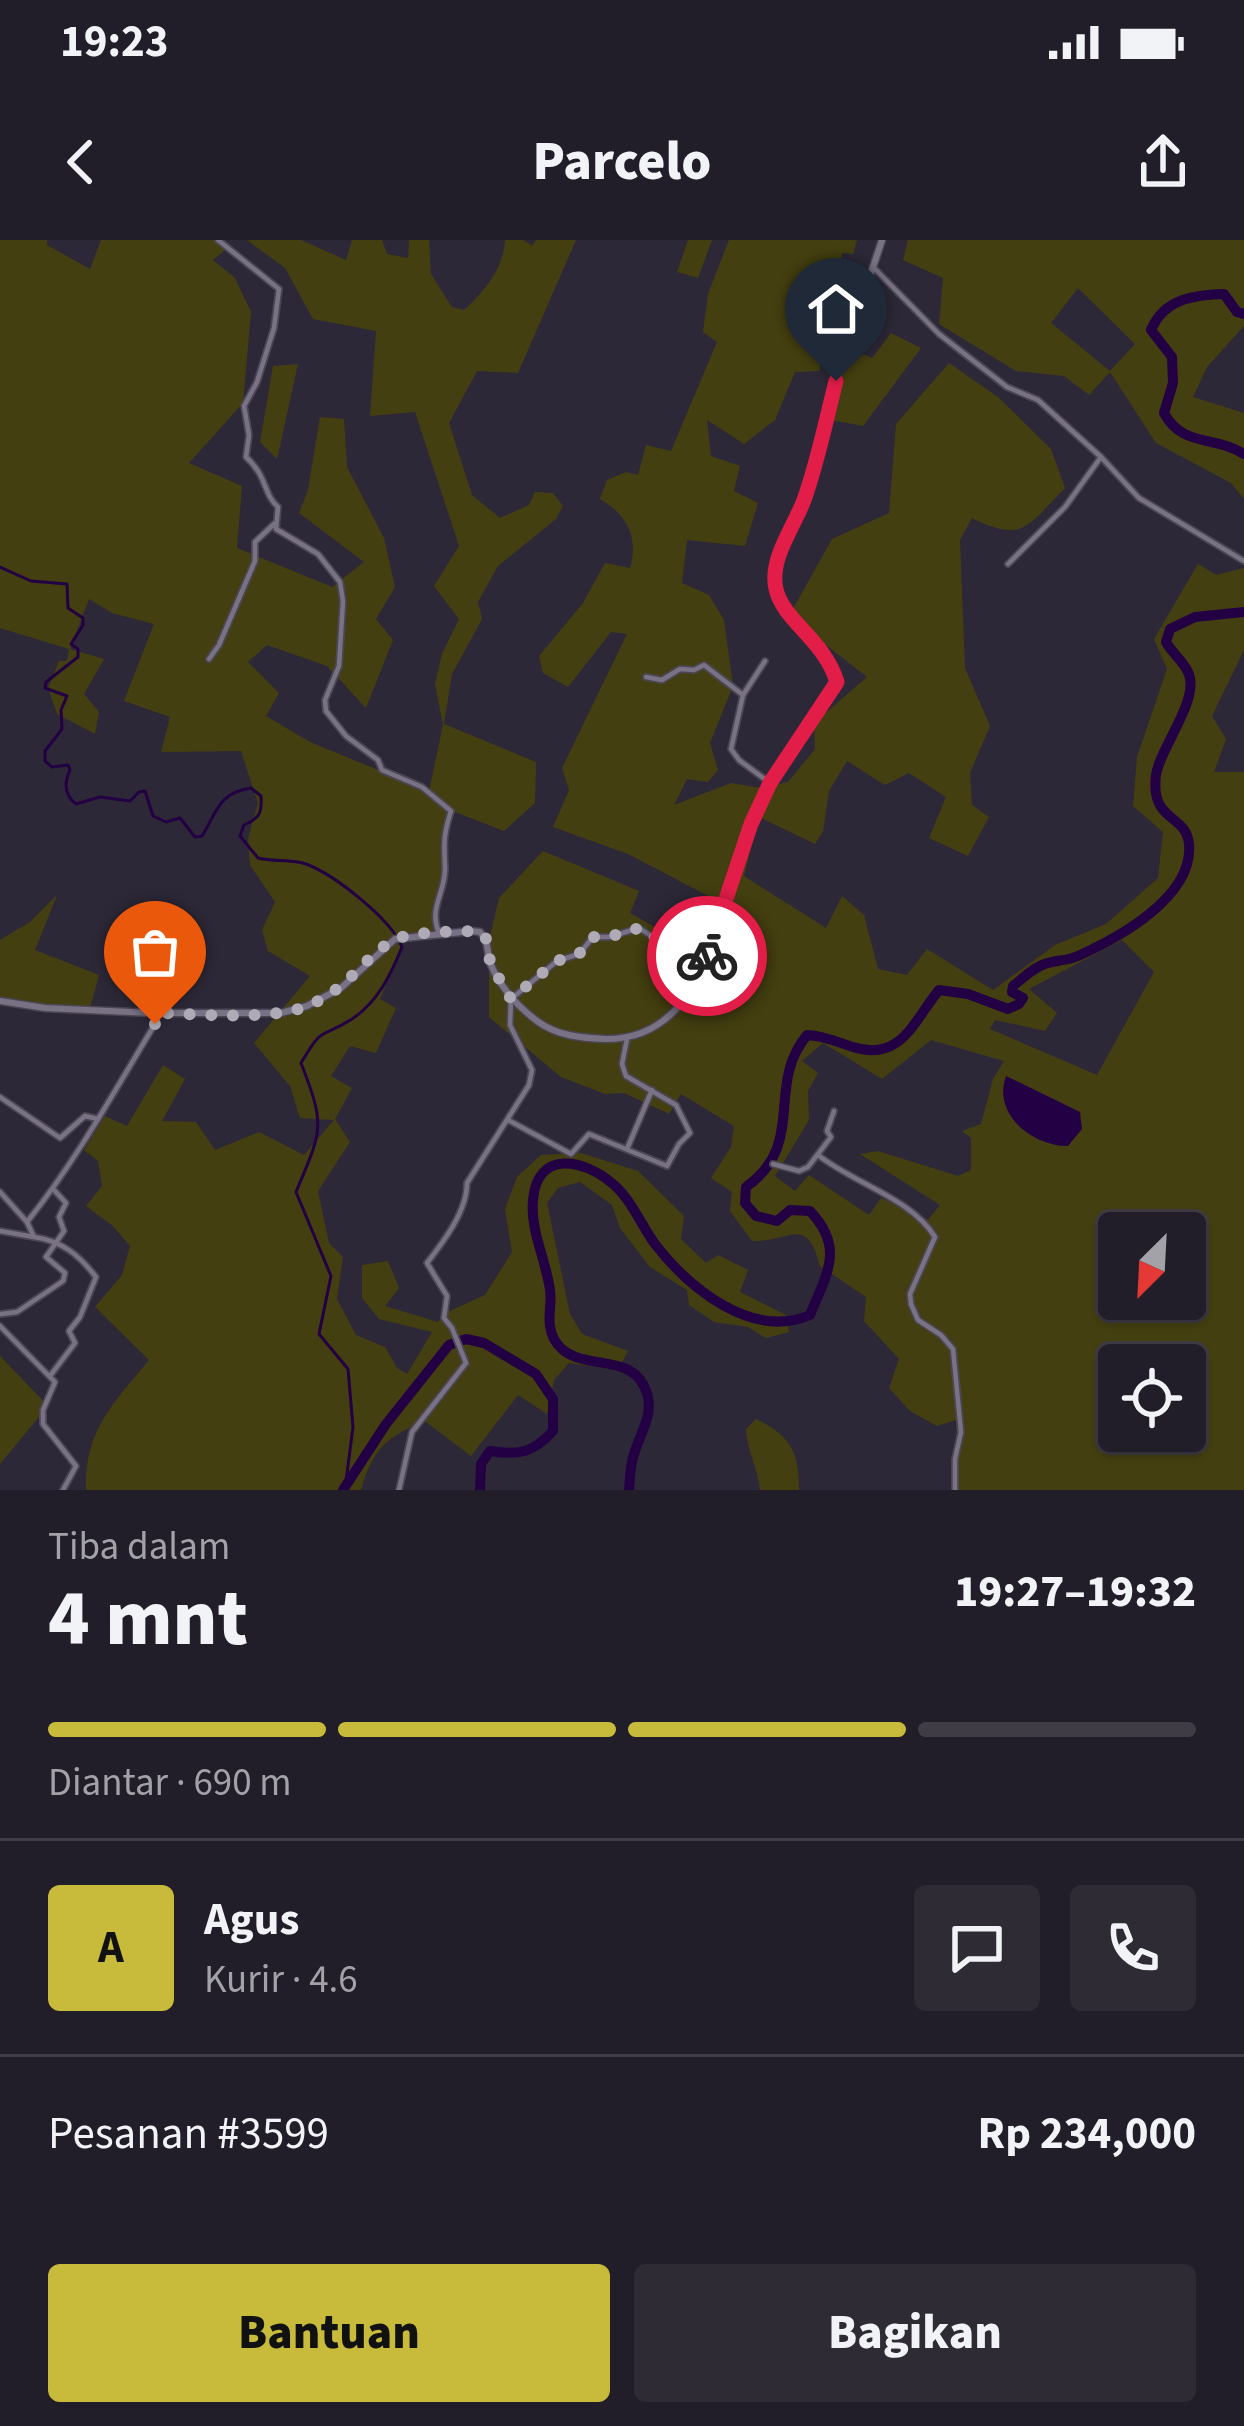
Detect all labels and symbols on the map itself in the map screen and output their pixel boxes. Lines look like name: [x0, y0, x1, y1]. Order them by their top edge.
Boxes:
pin: [785, 258, 887, 381]
courier: [647, 896, 767, 1016]
pin: [104, 901, 206, 1024]
north arrow: [1098, 1212, 1206, 1320]

